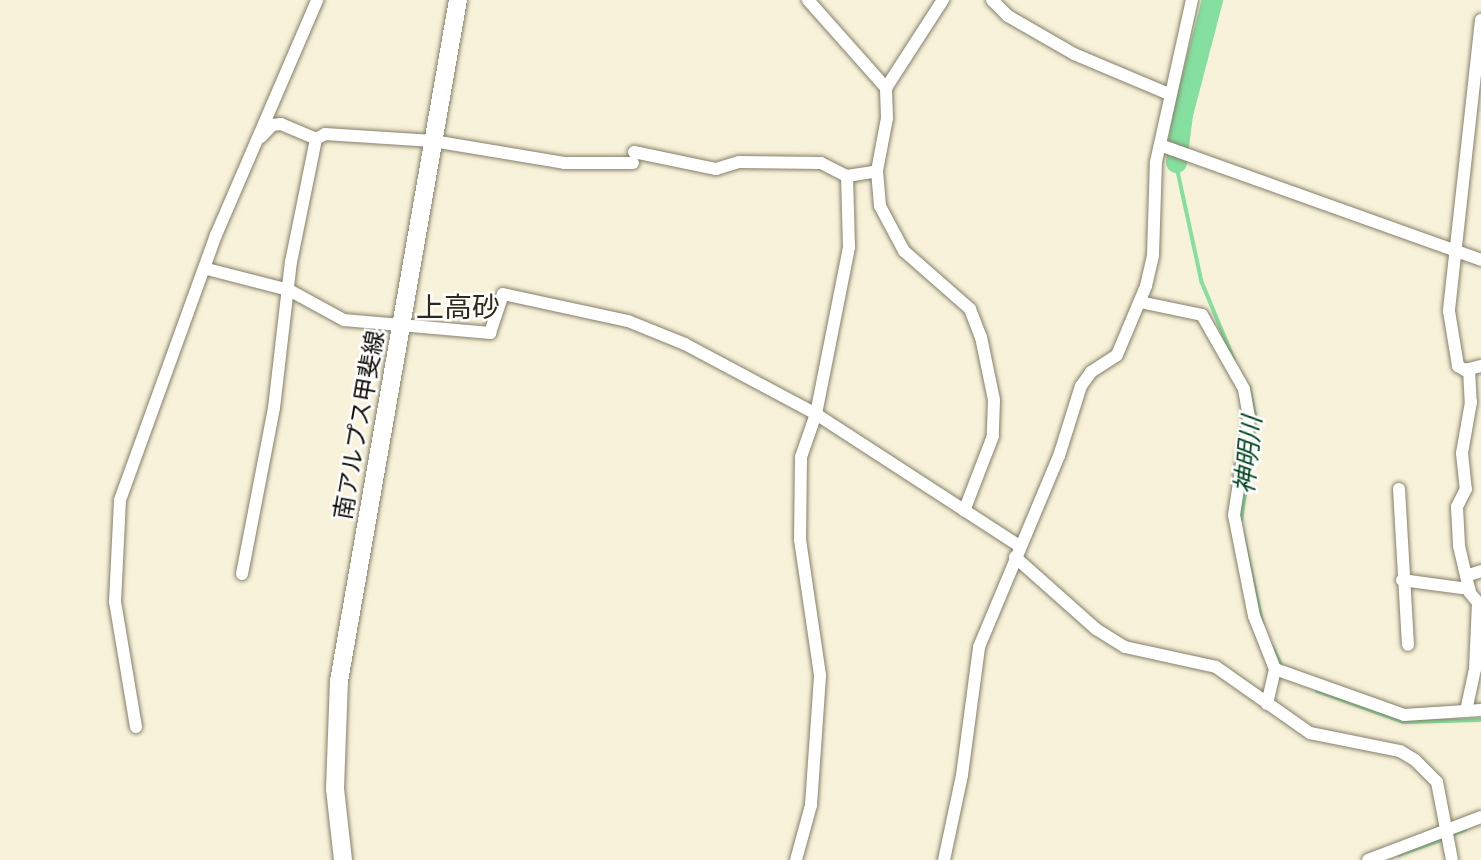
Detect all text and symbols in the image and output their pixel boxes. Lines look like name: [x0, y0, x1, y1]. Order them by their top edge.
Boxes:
district label: 上高砂: [416, 290, 500, 324]
street label: 南アルプス甲斐線: [328, 328, 390, 522]
water label: 神明川: [1228, 415, 1268, 495]

